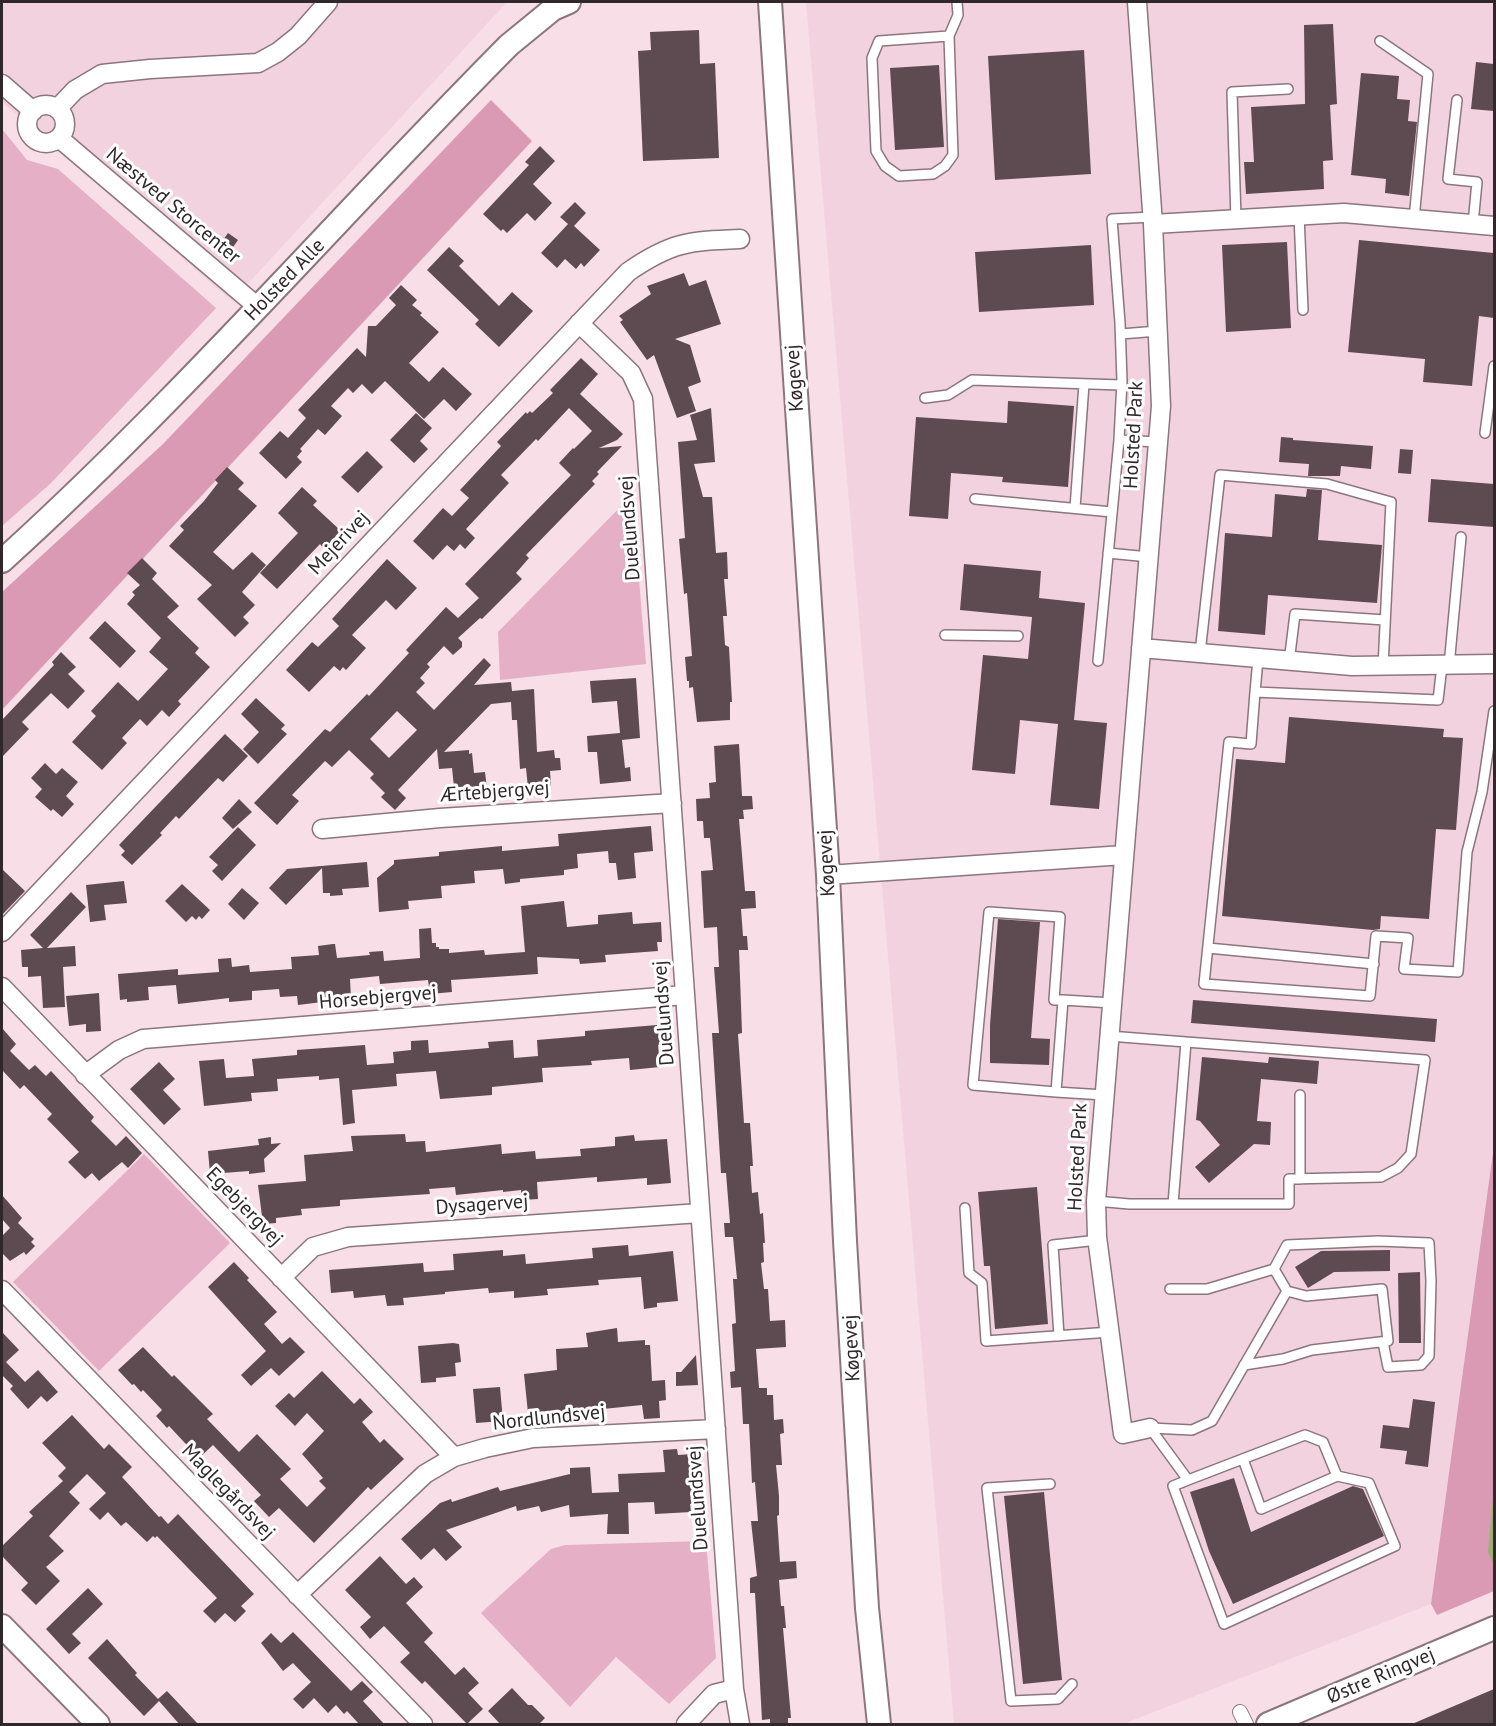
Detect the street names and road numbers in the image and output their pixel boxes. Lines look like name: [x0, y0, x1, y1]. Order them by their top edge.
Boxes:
street label: Næstved Storcenter: [101, 143, 245, 269]
street label: Holsted Alle: [240, 234, 330, 326]
street label: Køgevej: [781, 344, 809, 412]
street label: Holsted Park: [1119, 380, 1149, 490]
street label: Duelundsvej: [614, 474, 646, 582]
street label: Mejerivej: [303, 506, 375, 580]
street label: Ærtebjergvej: [439, 776, 551, 808]
street label: Køgevej: [813, 829, 841, 897]
street label: Duelundsvej: [648, 959, 680, 1067]
street label: Horsebjergvej: [318, 981, 438, 1015]
street label: Holsted Park: [1063, 1102, 1093, 1212]
street label: Egebjergvej: [201, 1163, 287, 1251]
street label: Dysagervej: [435, 1190, 529, 1220]
street label: Køgevej: [838, 1314, 866, 1382]
street label: Nordlundsvej: [491, 1400, 607, 1436]
street label: Maglegårdsvej: [176, 1439, 280, 1545]
street label: Duelundsvej: [682, 1444, 714, 1552]
street label: Østre Ringvej: [1323, 1642, 1439, 1710]

